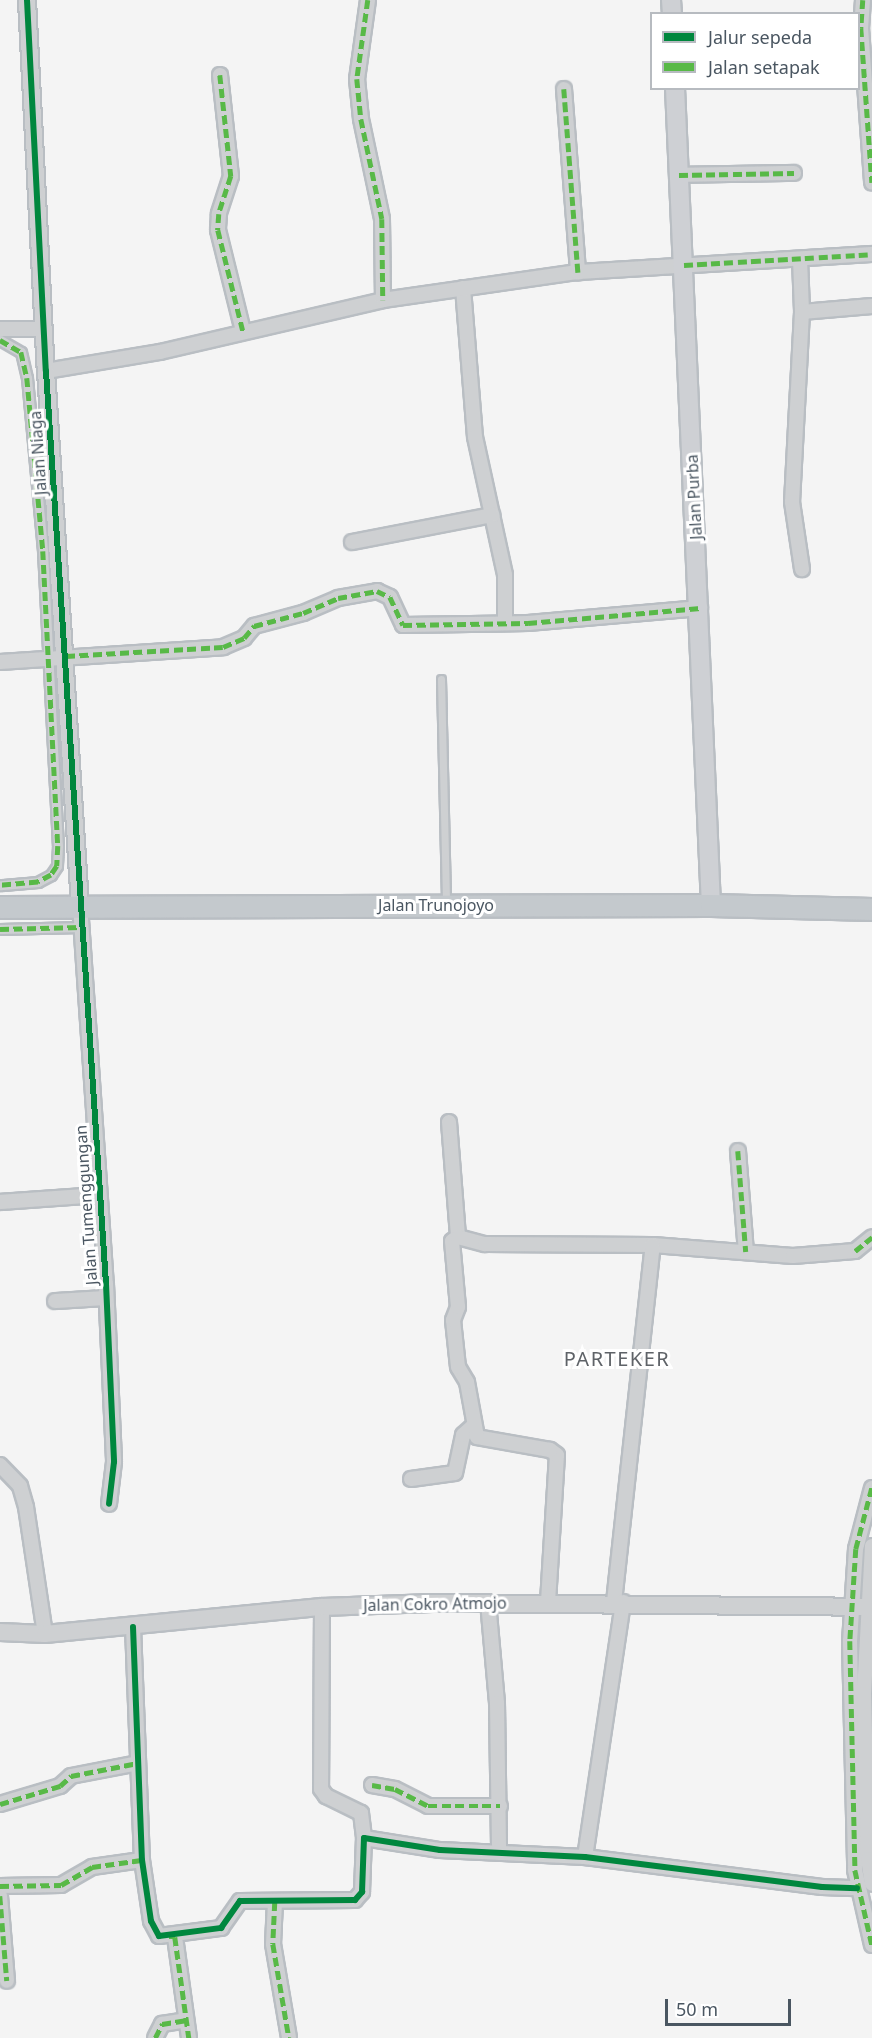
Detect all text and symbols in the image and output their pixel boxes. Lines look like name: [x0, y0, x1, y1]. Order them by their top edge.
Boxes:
legend: [650, 12, 860, 90]
text: Jalur sepeda: [708, 25, 812, 49]
text: Jalan setapak: [708, 55, 820, 79]
street label: Jalan Niaga: [25, 410, 51, 496]
street label: Jalan Purba: [682, 454, 706, 540]
street label: Jalan Trunojoyo: [378, 895, 494, 915]
street label: Jalan Tumenggungan: [71, 1124, 101, 1286]
district label: PARTEKER: [564, 1346, 670, 1370]
street label: Jalan Cokro Atmojo: [363, 1593, 507, 1615]
scale bar: [668, 1987, 794, 2025]
text: 50 m: [676, 1997, 718, 2021]

